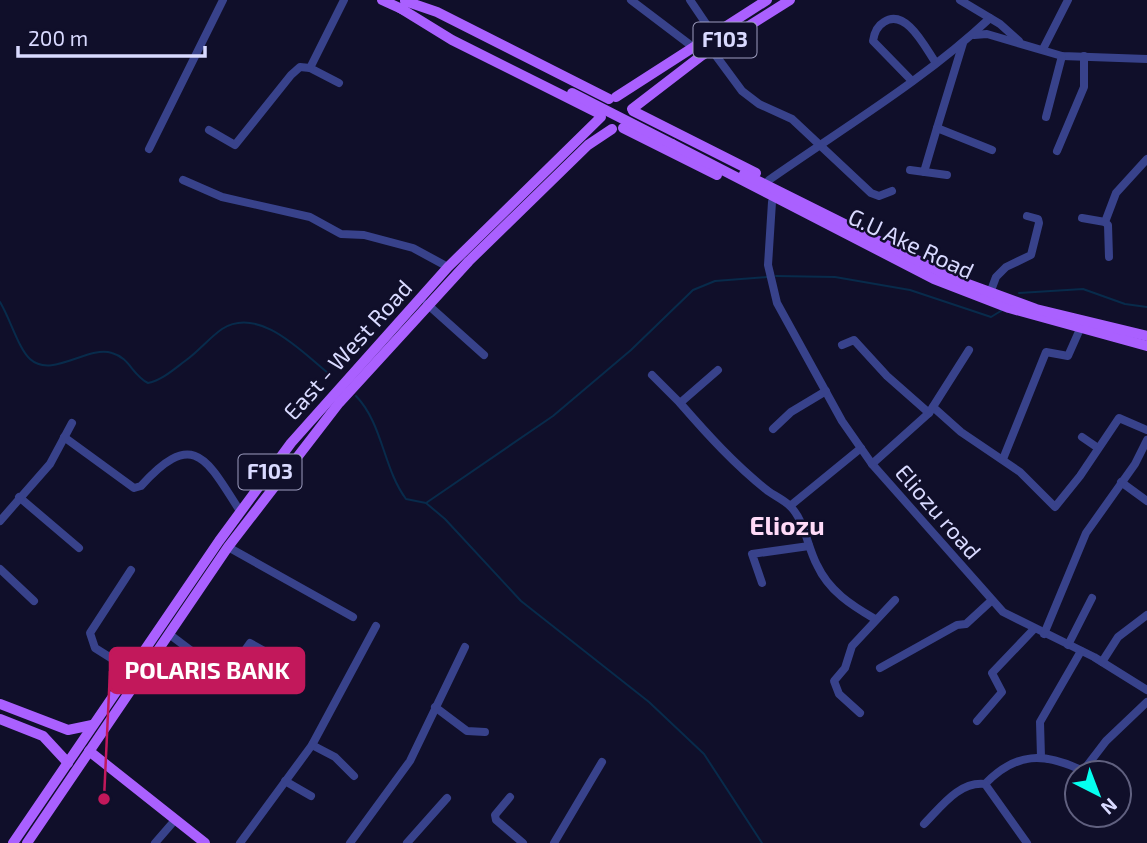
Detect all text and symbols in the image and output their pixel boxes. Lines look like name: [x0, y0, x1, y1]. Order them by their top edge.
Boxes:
scale bar: [18, 14, 205, 58]
road number: F103: [694, 22, 756, 58]
text: 200 m: [28, 25, 88, 50]
street label: G.U Ake Road: [844, 202, 979, 284]
street label: East - West Road: [277, 274, 417, 425]
road number: F103: [238, 454, 302, 490]
street label: Eliozu road: [890, 458, 987, 564]
district label: Eliozu: [749, 509, 825, 540]
callout: POLARIS BANK: [110, 648, 304, 693]
text: POLARIS BANK: [124, 655, 290, 684]
north arrow: [1063, 759, 1133, 829]
text: N: [1097, 794, 1123, 820]

